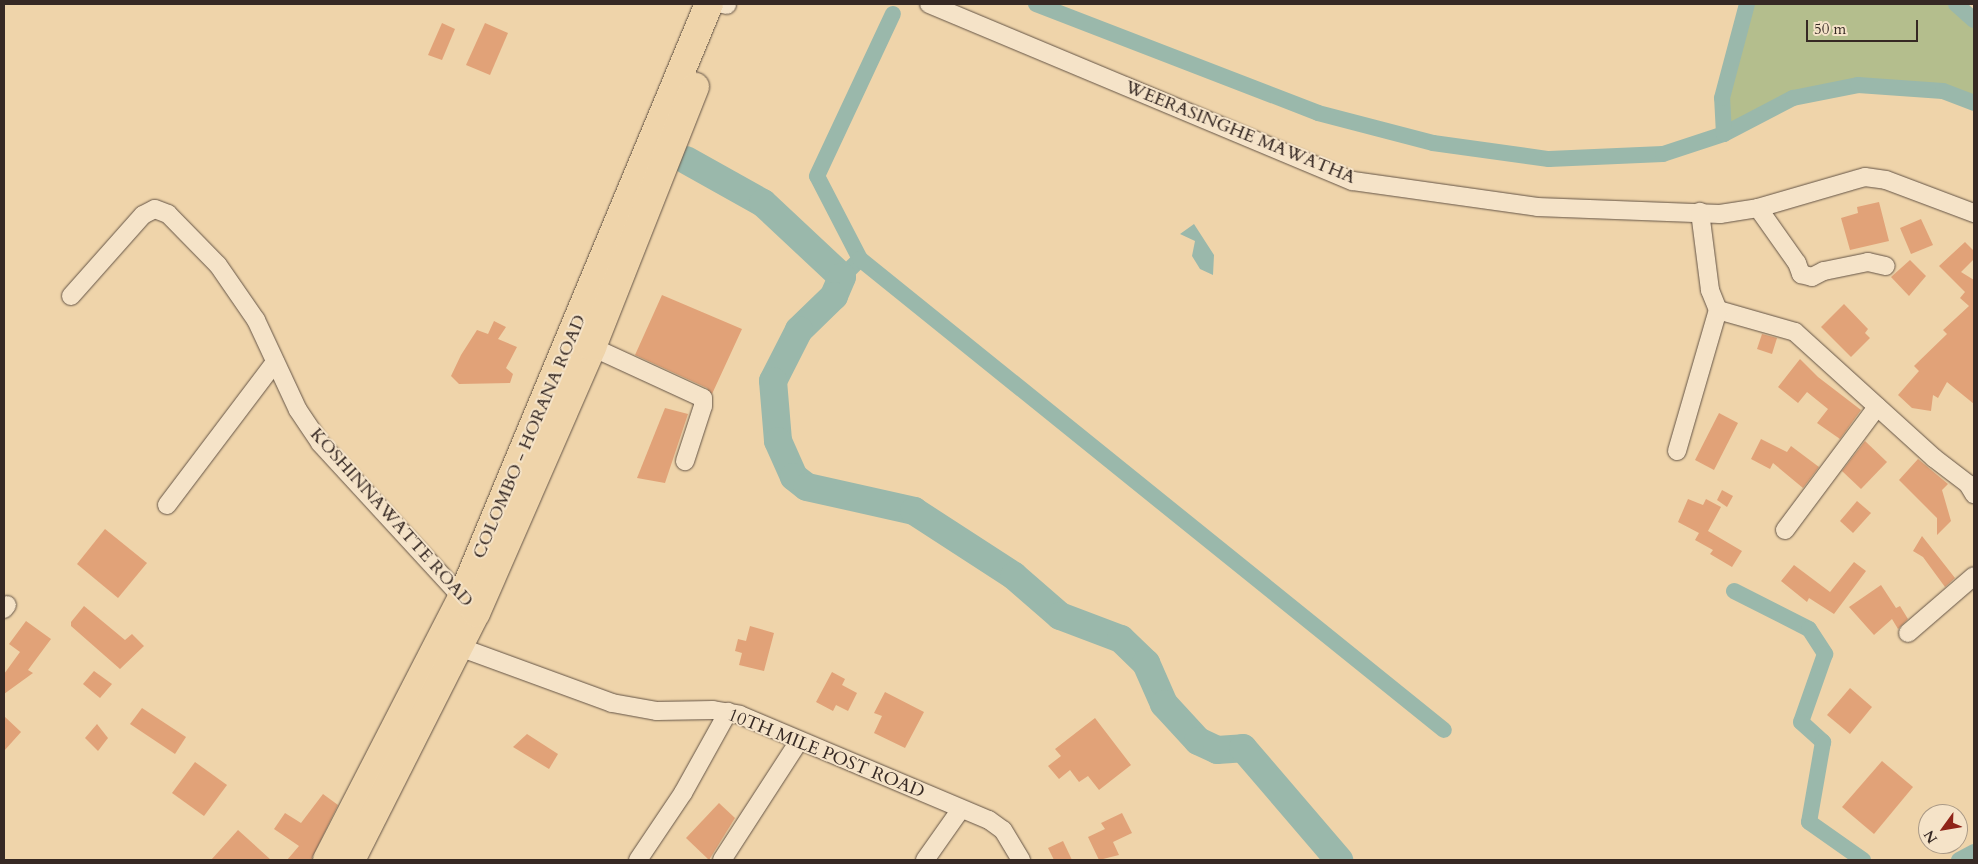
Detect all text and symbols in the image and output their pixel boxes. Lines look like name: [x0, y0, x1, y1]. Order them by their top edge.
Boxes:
scale bar: [1808, 10, 1920, 42]
text: 50 m: [1814, 19, 1846, 39]
street label: WEERASINGHE MAWATHA: [1122, 77, 1358, 189]
street label: COLOMBO - HORANA ROAD: [469, 312, 591, 562]
street label: KOSHINNAWATTE ROAD: [305, 424, 477, 612]
street label: 10TH MILE POST ROAD: [725, 705, 927, 803]
north arrow: [1918, 804, 1968, 854]
text: N: [1919, 826, 1942, 847]

